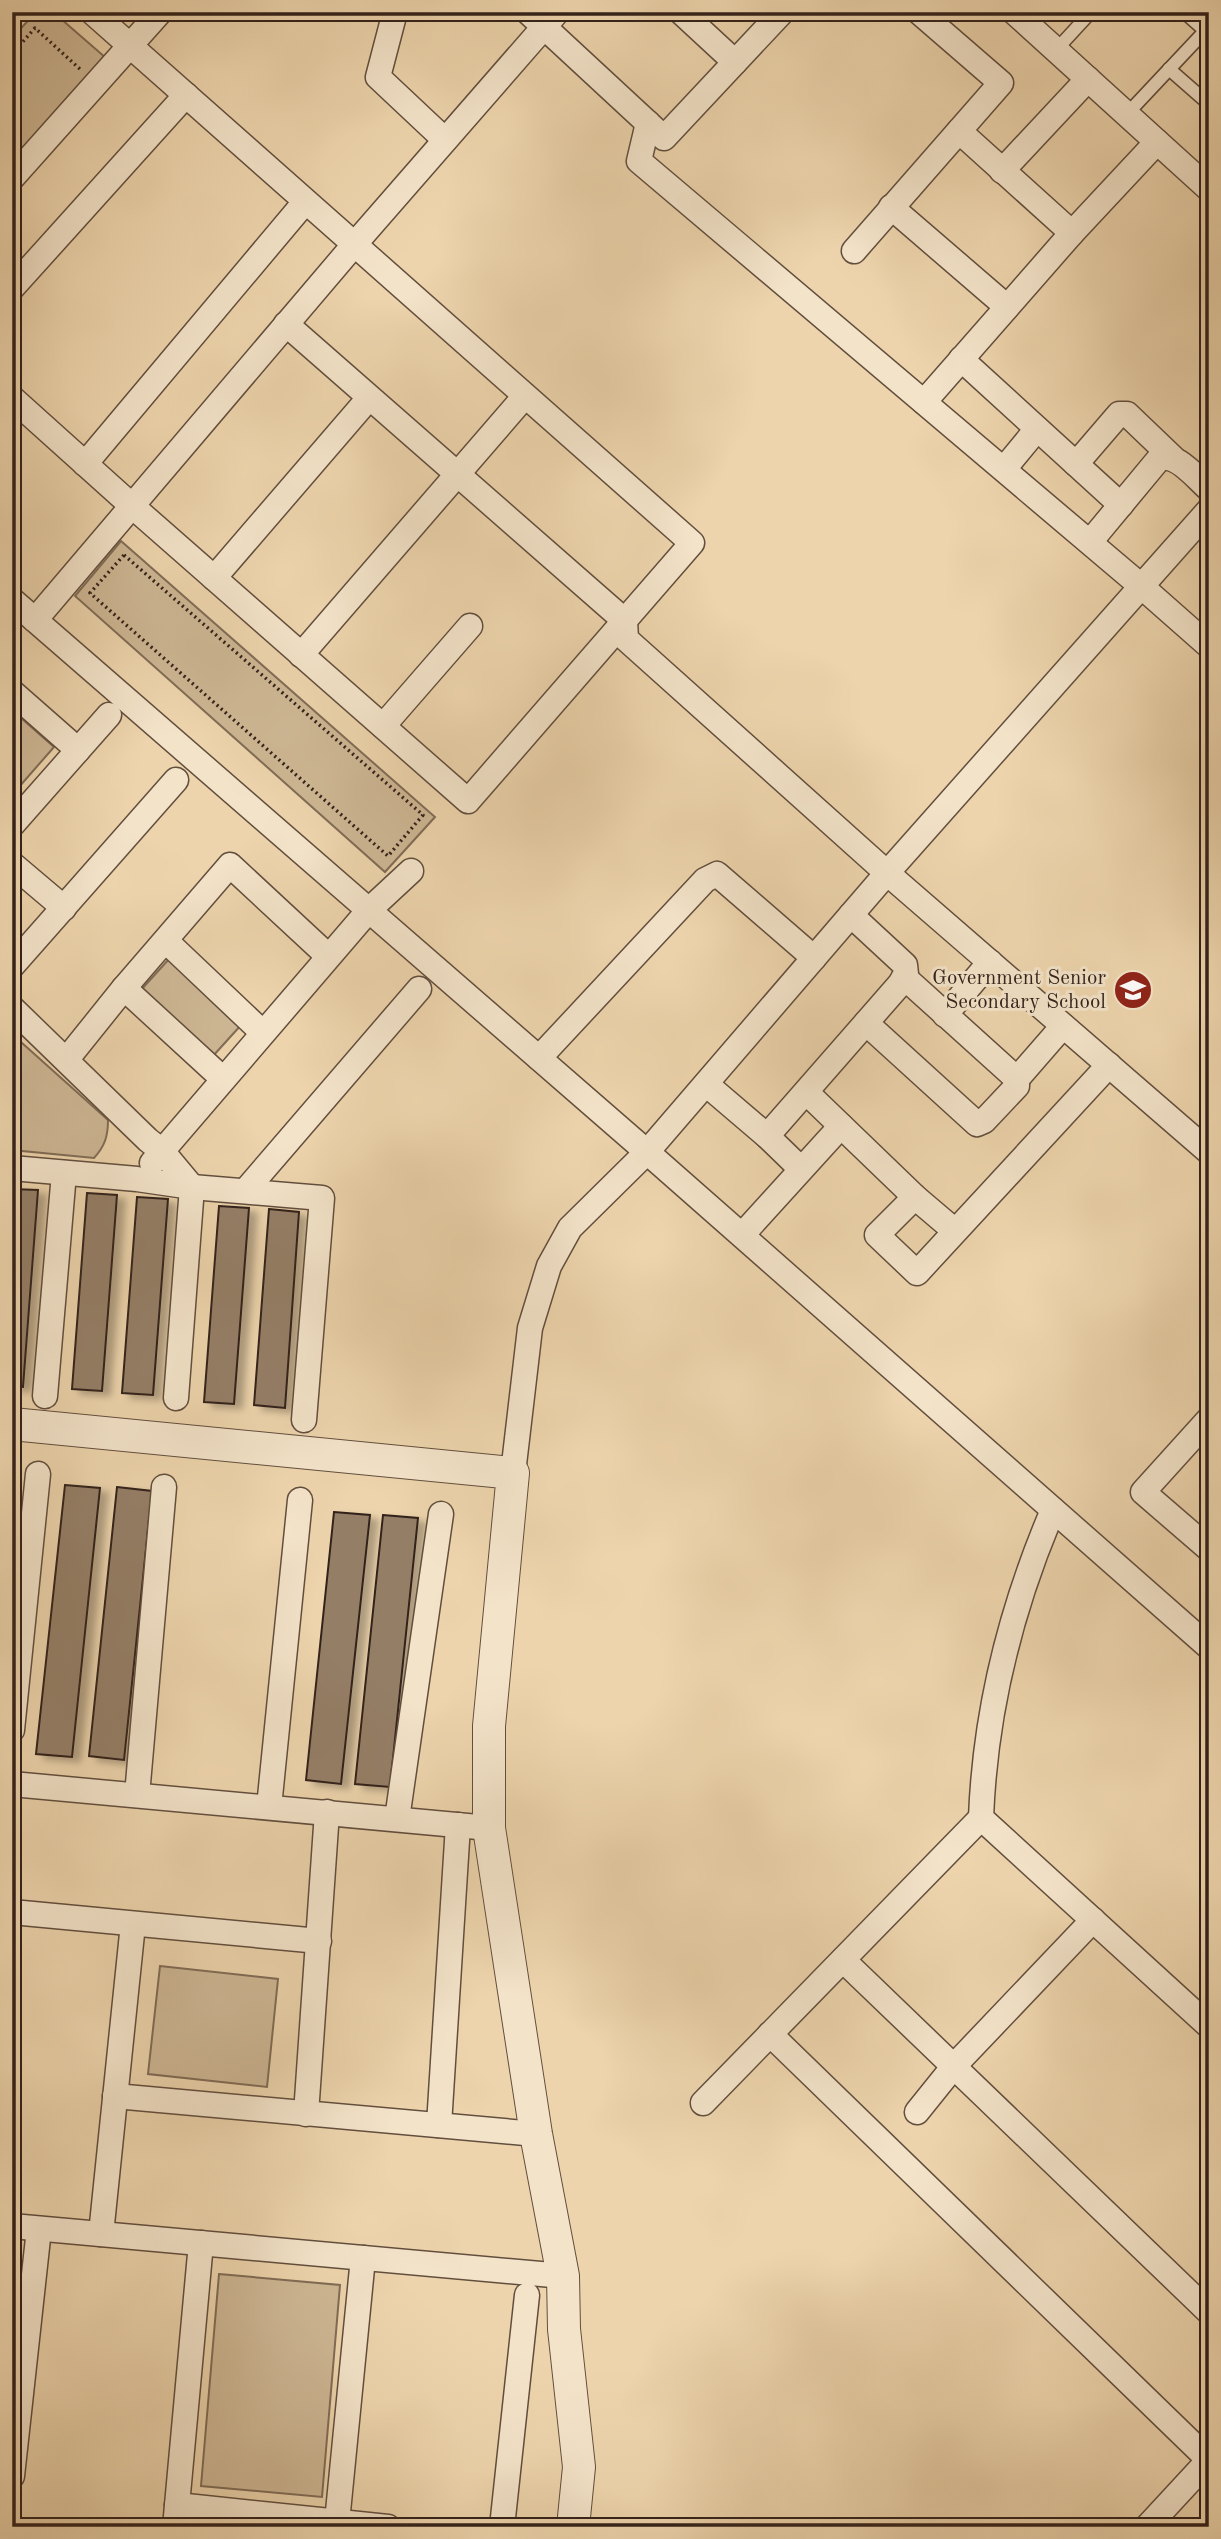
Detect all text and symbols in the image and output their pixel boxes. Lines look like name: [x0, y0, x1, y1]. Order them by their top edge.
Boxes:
place label: Government Senior Secondary School: [932, 968, 1106, 1013]
school or university icon: Government Senior Secondary School: [1112, 969, 1154, 1011]

